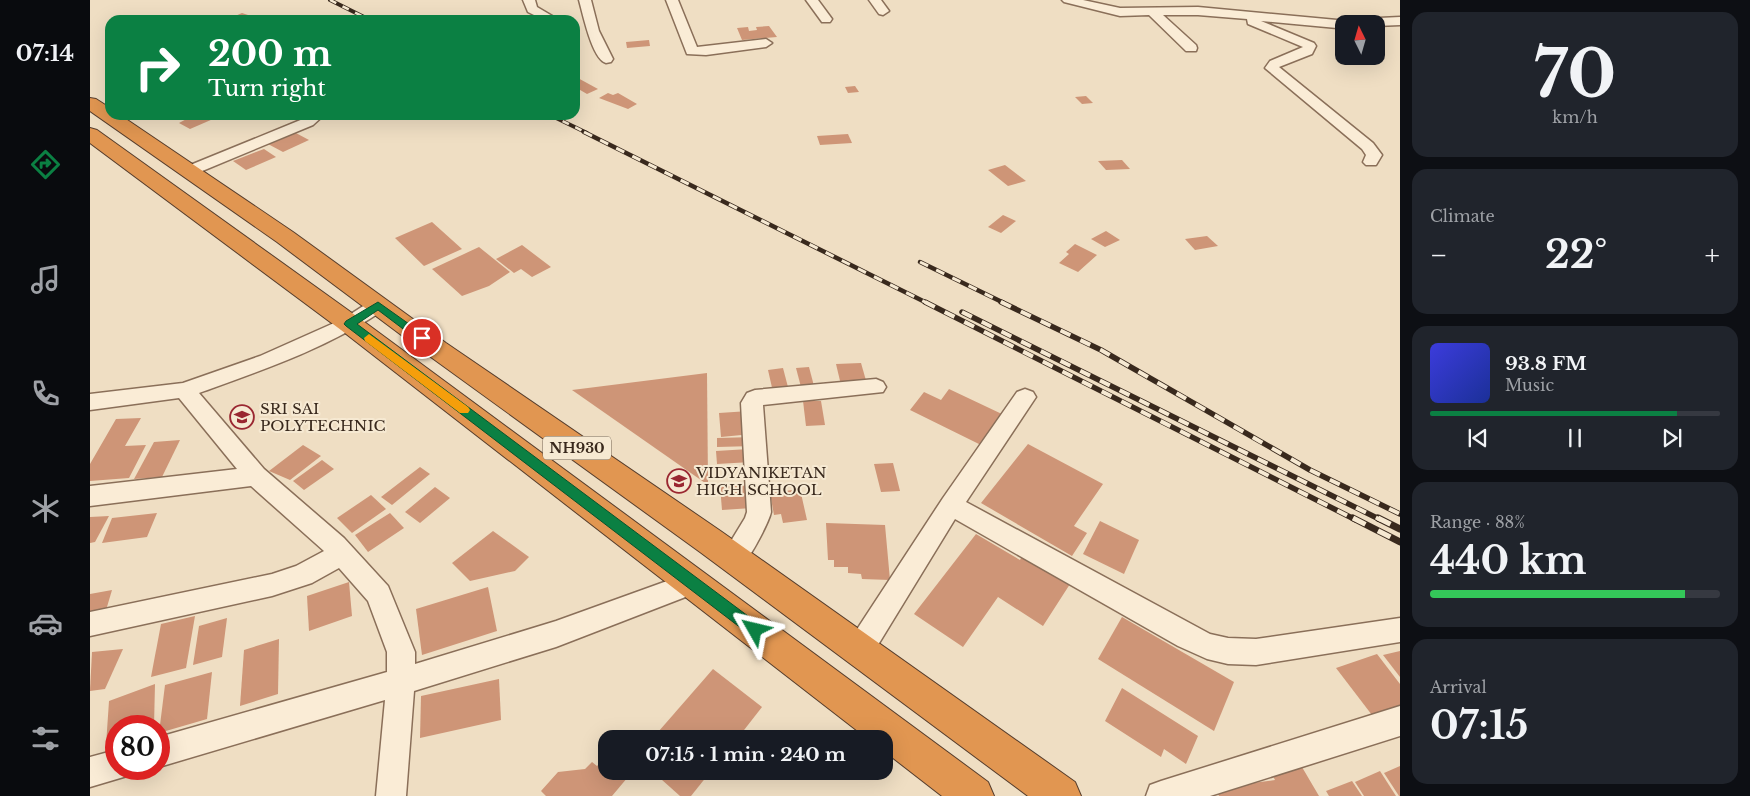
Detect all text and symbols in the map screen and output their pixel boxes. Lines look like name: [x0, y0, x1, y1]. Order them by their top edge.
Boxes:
north arrow: [1335, 15, 1385, 65]
map controls: [1335, 15, 1385, 65]
text: 200 m: [208, 32, 332, 75]
text: 70: [1534, 34, 1616, 115]
icon: right: [125, 35, 190, 100]
text: 07:14: [16, 40, 74, 67]
text: Turn right: [208, 75, 326, 102]
text: km/h: [1552, 107, 1598, 127]
icon: directions: [28, 147, 63, 182]
text: Climate: [1430, 206, 1495, 226]
text: 22°: [1545, 231, 1607, 278]
text: −: [1430, 238, 1448, 273]
text: +: [1705, 238, 1720, 273]
icon: music: [28, 262, 63, 297]
pin: [401, 317, 443, 359]
icon: arrive: [408, 324, 436, 352]
text: 93.8 FM: [1505, 352, 1587, 375]
text: Music: [1505, 375, 1554, 395]
icon: phone: [28, 376, 63, 411]
place label: SRI SAI POLYTECHNIC: [260, 399, 385, 435]
school or university icon: SRI SAI POLYTECHNIC: [229, 404, 255, 430]
icon: previous: [1464, 424, 1492, 452]
icon: pause: [1561, 424, 1589, 452]
icon: next: [1658, 424, 1686, 452]
road number: NH930: [543, 436, 611, 459]
place label: VIDYANIKETAN HIGH SCHOOL: [695, 463, 827, 499]
school or university icon: VIDYANIKETAN HIGH SCHOOL: [666, 468, 692, 494]
icon: climate: [28, 491, 63, 526]
text: Range · 88%: [1430, 512, 1525, 532]
text: 440 km: [1430, 537, 1587, 584]
position arrow: [728, 603, 780, 655]
icon: car: [28, 606, 63, 641]
text: Arrival: [1430, 677, 1487, 697]
text: 07:15: [1430, 702, 1528, 749]
speed limit sign: 80: [105, 715, 170, 780]
icon: filters: [28, 721, 63, 756]
text: 07:15 · 1 min · 240 m: [645, 743, 846, 766]

